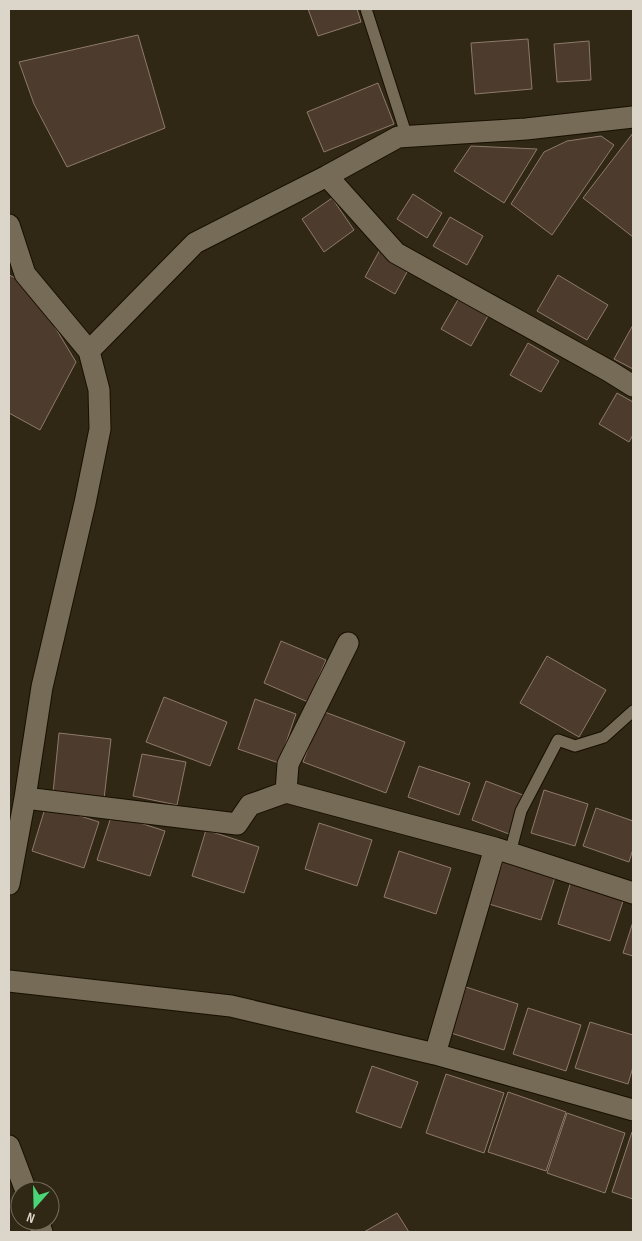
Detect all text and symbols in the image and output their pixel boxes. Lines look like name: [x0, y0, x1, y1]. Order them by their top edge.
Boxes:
north arrow: [10, 1181, 60, 1231]
text: N: [24, 1208, 37, 1227]

